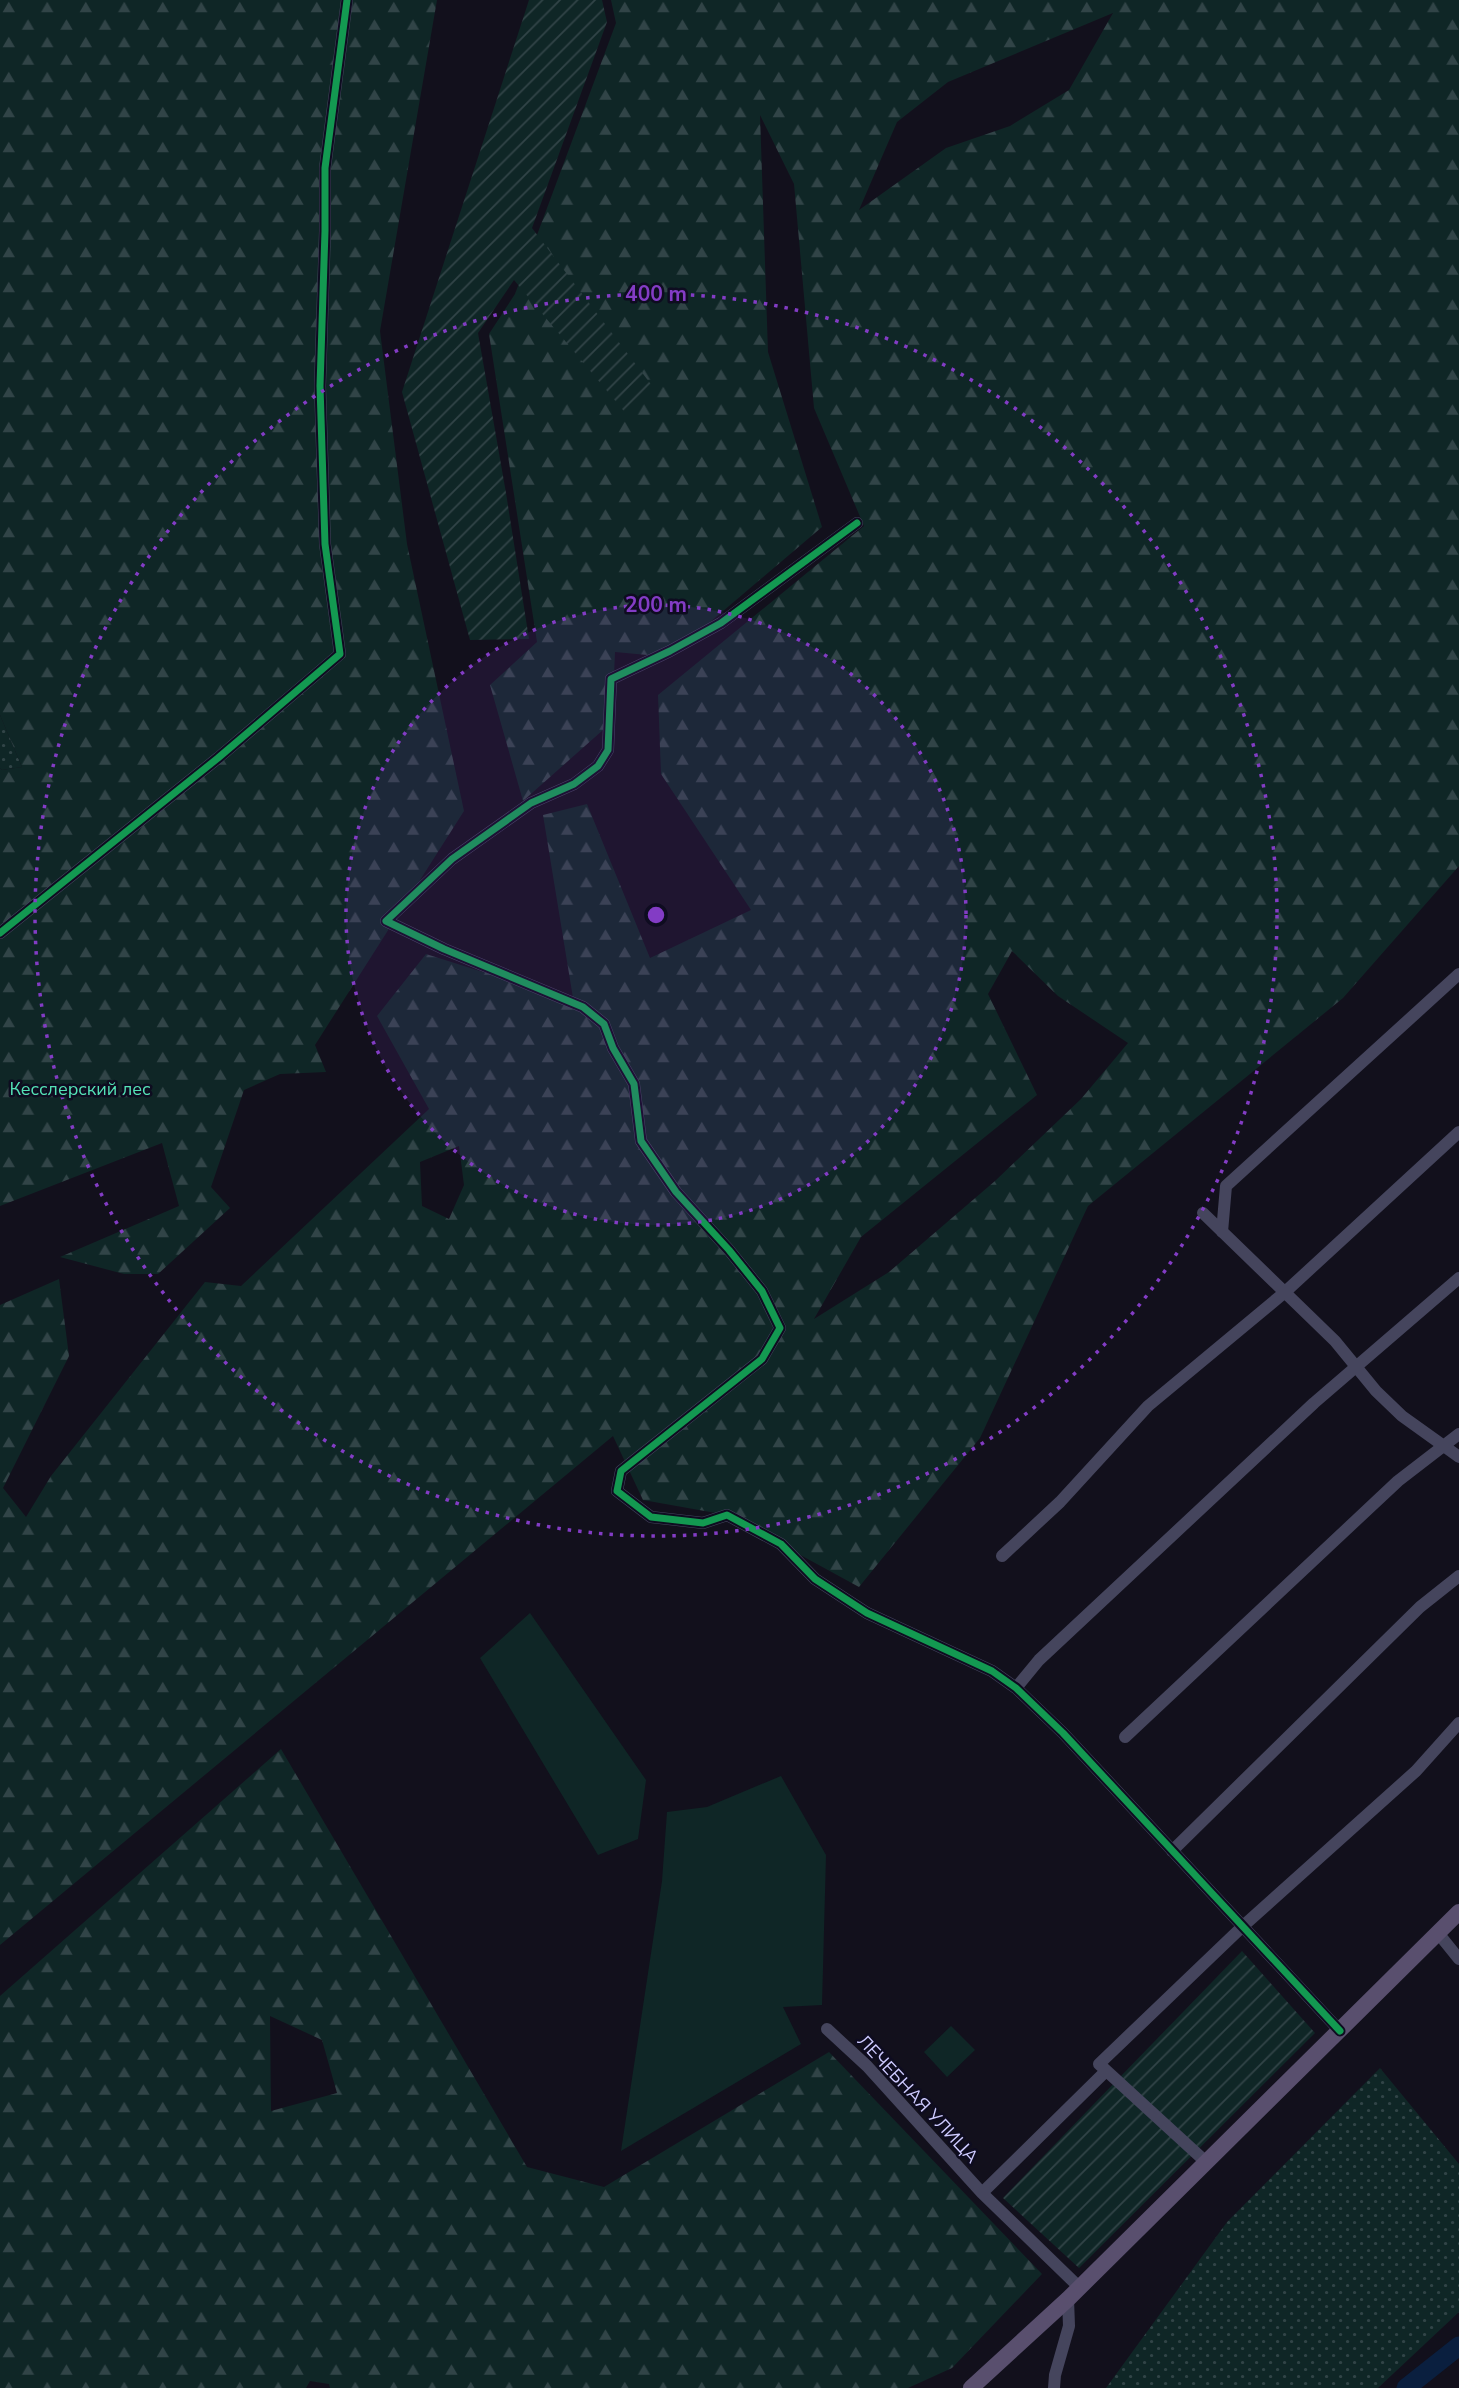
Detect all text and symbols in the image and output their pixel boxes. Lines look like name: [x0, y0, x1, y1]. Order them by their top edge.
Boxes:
text: 400 m: [625, 280, 687, 308]
text: 200 m: [625, 591, 687, 619]
centre of rings: [644, 903, 668, 927]
park label: Кесслерский лес: [9, 1077, 151, 1101]
street label: ЛЕЧЕБНАЯ УЛИЦА: [852, 2030, 984, 2168]

